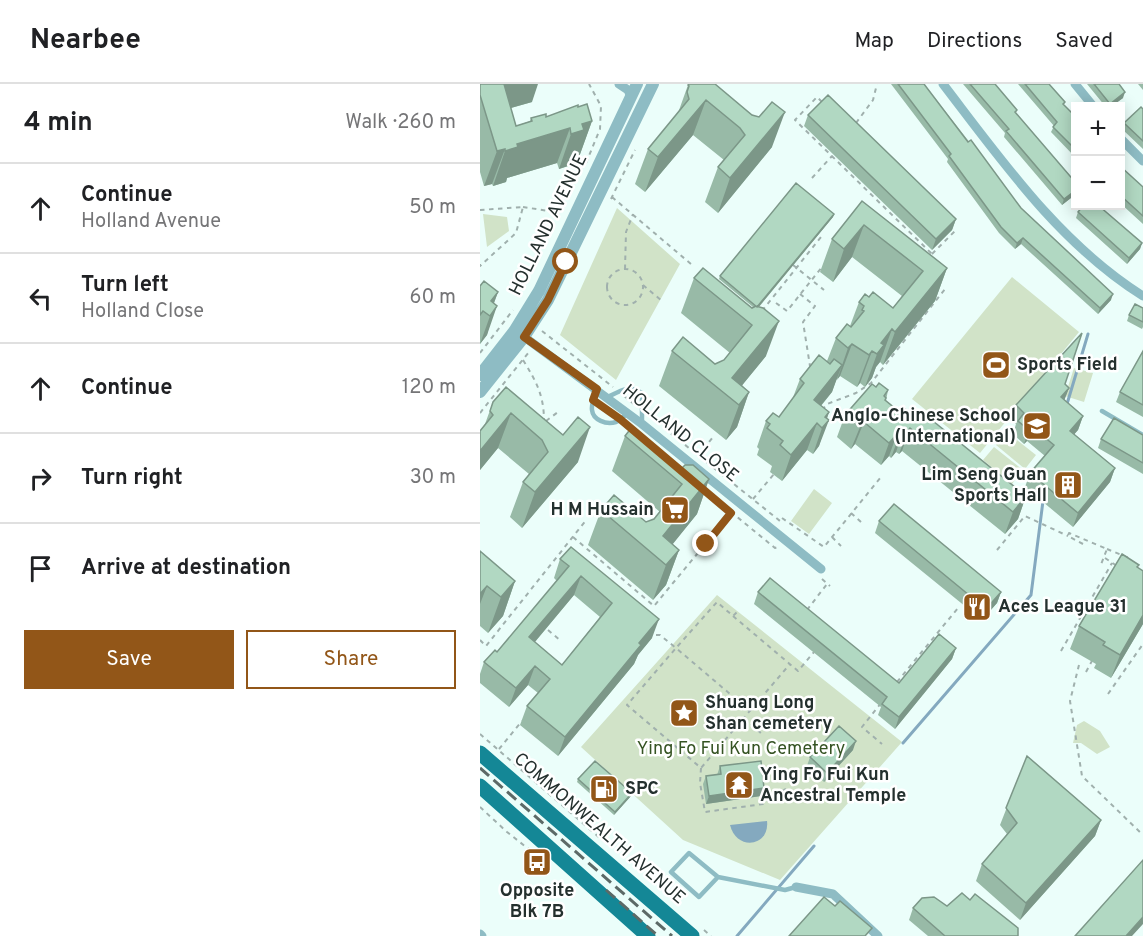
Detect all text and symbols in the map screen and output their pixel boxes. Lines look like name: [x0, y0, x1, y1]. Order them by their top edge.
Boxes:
text: Nearbee: [30, 23, 141, 59]
text: Map: [854, 28, 894, 55]
text: Directions: [927, 28, 1022, 55]
text: Saved: [1055, 28, 1113, 55]
map controls: [1071, 102, 1125, 210]
button: +: [1071, 102, 1125, 156]
text: 4 min: [24, 107, 93, 140]
text: Walk · 260 m: [345, 110, 456, 136]
street label: HOLLAND AVENUE: [505, 150, 593, 300]
button: −: [1071, 156, 1125, 210]
text: Continue: [81, 182, 172, 209]
icon: ahead: [24, 192, 57, 225]
text: 50 m: [409, 195, 456, 221]
text: Holland Avenue: [81, 209, 221, 235]
route start: [552, 248, 578, 274]
text: Turn left: [81, 272, 169, 299]
icon: left: [24, 282, 57, 315]
text: 60 m: [410, 285, 456, 311]
text: Holland Close: [81, 299, 204, 325]
sports icon: Sports Field: [980, 349, 1012, 381]
place label: Sports Field: [1017, 354, 1118, 377]
icon: ahead: [24, 372, 57, 405]
text: Continue: [81, 375, 172, 402]
text: 120 m: [402, 375, 456, 401]
street label: HOLLAND CLOSE: [617, 380, 743, 488]
place label: Anglo-Chinese School (International): [831, 405, 1016, 449]
school or university icon: Anglo-Chinese School (International): [1021, 410, 1053, 442]
icon: right: [24, 462, 57, 495]
place label: Lim Seng Guan Sports Hall: [921, 464, 1047, 508]
text: Turn right: [81, 465, 183, 492]
text: 30 m: [410, 465, 456, 491]
building icon: Lim Seng Guan Sports Hall: [1052, 469, 1084, 501]
supermarket icon: H M Hussain: [659, 494, 691, 526]
place label: H M Hussain: [550, 499, 654, 522]
route end: [692, 530, 718, 556]
icon: arrive: [24, 552, 57, 585]
text: Arrive at destination: [81, 555, 291, 582]
restaurant icon: Aces League 31: [961, 591, 993, 623]
place label: Aces League 31: [998, 596, 1127, 619]
button: Save: [24, 630, 234, 689]
button: Share: [246, 630, 456, 689]
place label: Shuang Long Shan cemetery: [705, 692, 833, 736]
place icon: Shuang Long Shan cemetery: [668, 697, 700, 729]
park label: Ying Fo Fui Kun Cemetery: [637, 738, 845, 761]
street label: COMMONWEALTH AVENUE: [508, 748, 690, 910]
place label: Ying Fo Fui Kun Ancestral Temple: [760, 764, 906, 808]
temple icon: Ying Fo Fui Kun Ancestral Temple: [723, 769, 755, 801]
fuel station icon: SPC: [588, 773, 620, 805]
place label: SPC: [625, 778, 659, 801]
bus stop icon: Opposite Blk 7B: [521, 846, 553, 878]
place label: Opposite Blk 7B: [500, 880, 574, 924]

